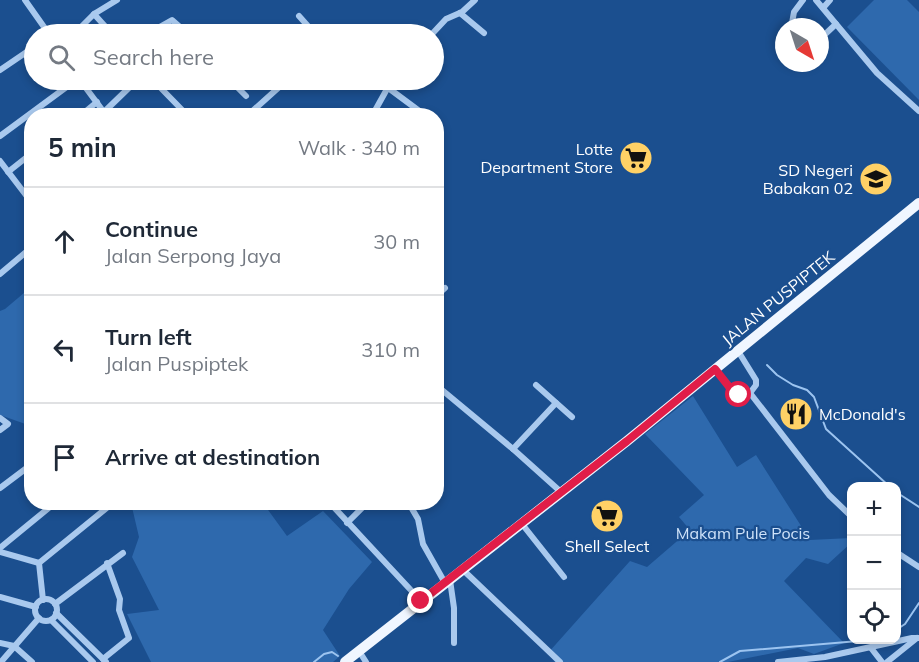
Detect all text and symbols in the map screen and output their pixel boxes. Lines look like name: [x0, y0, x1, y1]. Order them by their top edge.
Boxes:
north arrow: [775, 18, 829, 72]
search box: [24, 24, 444, 90]
icon: search: [45, 41, 78, 74]
text: Search here: [93, 43, 214, 71]
text: 5 min: [48, 131, 117, 164]
text: Walk · 340 m: [298, 135, 420, 160]
place label: Lotte Department Store: [480, 139, 613, 177]
supermarket icon: Lotte Department Store: [618, 140, 654, 176]
place label: SD Negeri Babakan 02: [763, 160, 853, 198]
school or university icon: SD Negeri Babakan 02: [858, 161, 894, 197]
text: Continue: [105, 215, 198, 243]
icon: ahead: [48, 225, 81, 258]
text: 30 m: [373, 229, 420, 254]
text: Jalan Serpong Jaya: [105, 243, 281, 268]
street label: JALAN PUSPIPTEK: [718, 246, 839, 350]
text: Turn left: [105, 323, 192, 351]
icon: left: [48, 333, 81, 366]
text: 310 m: [361, 337, 420, 362]
text: Jalan Puspiptek: [105, 351, 248, 376]
route start: [725, 381, 751, 407]
restaurant icon: McDonald's: [778, 396, 814, 432]
place label: McDonald's: [819, 404, 906, 424]
icon: arrive: [48, 441, 81, 474]
text: Arrive at destination: [105, 443, 320, 471]
map controls: [847, 482, 901, 644]
button: +: [847, 482, 901, 536]
supermarket icon: Shell Select: [589, 498, 625, 534]
park label: Makam Pule Pocis: [676, 523, 810, 543]
place label: Shell Select: [565, 536, 650, 556]
button: −: [847, 536, 901, 590]
route end: [407, 587, 433, 613]
button: locate: [847, 590, 901, 644]

